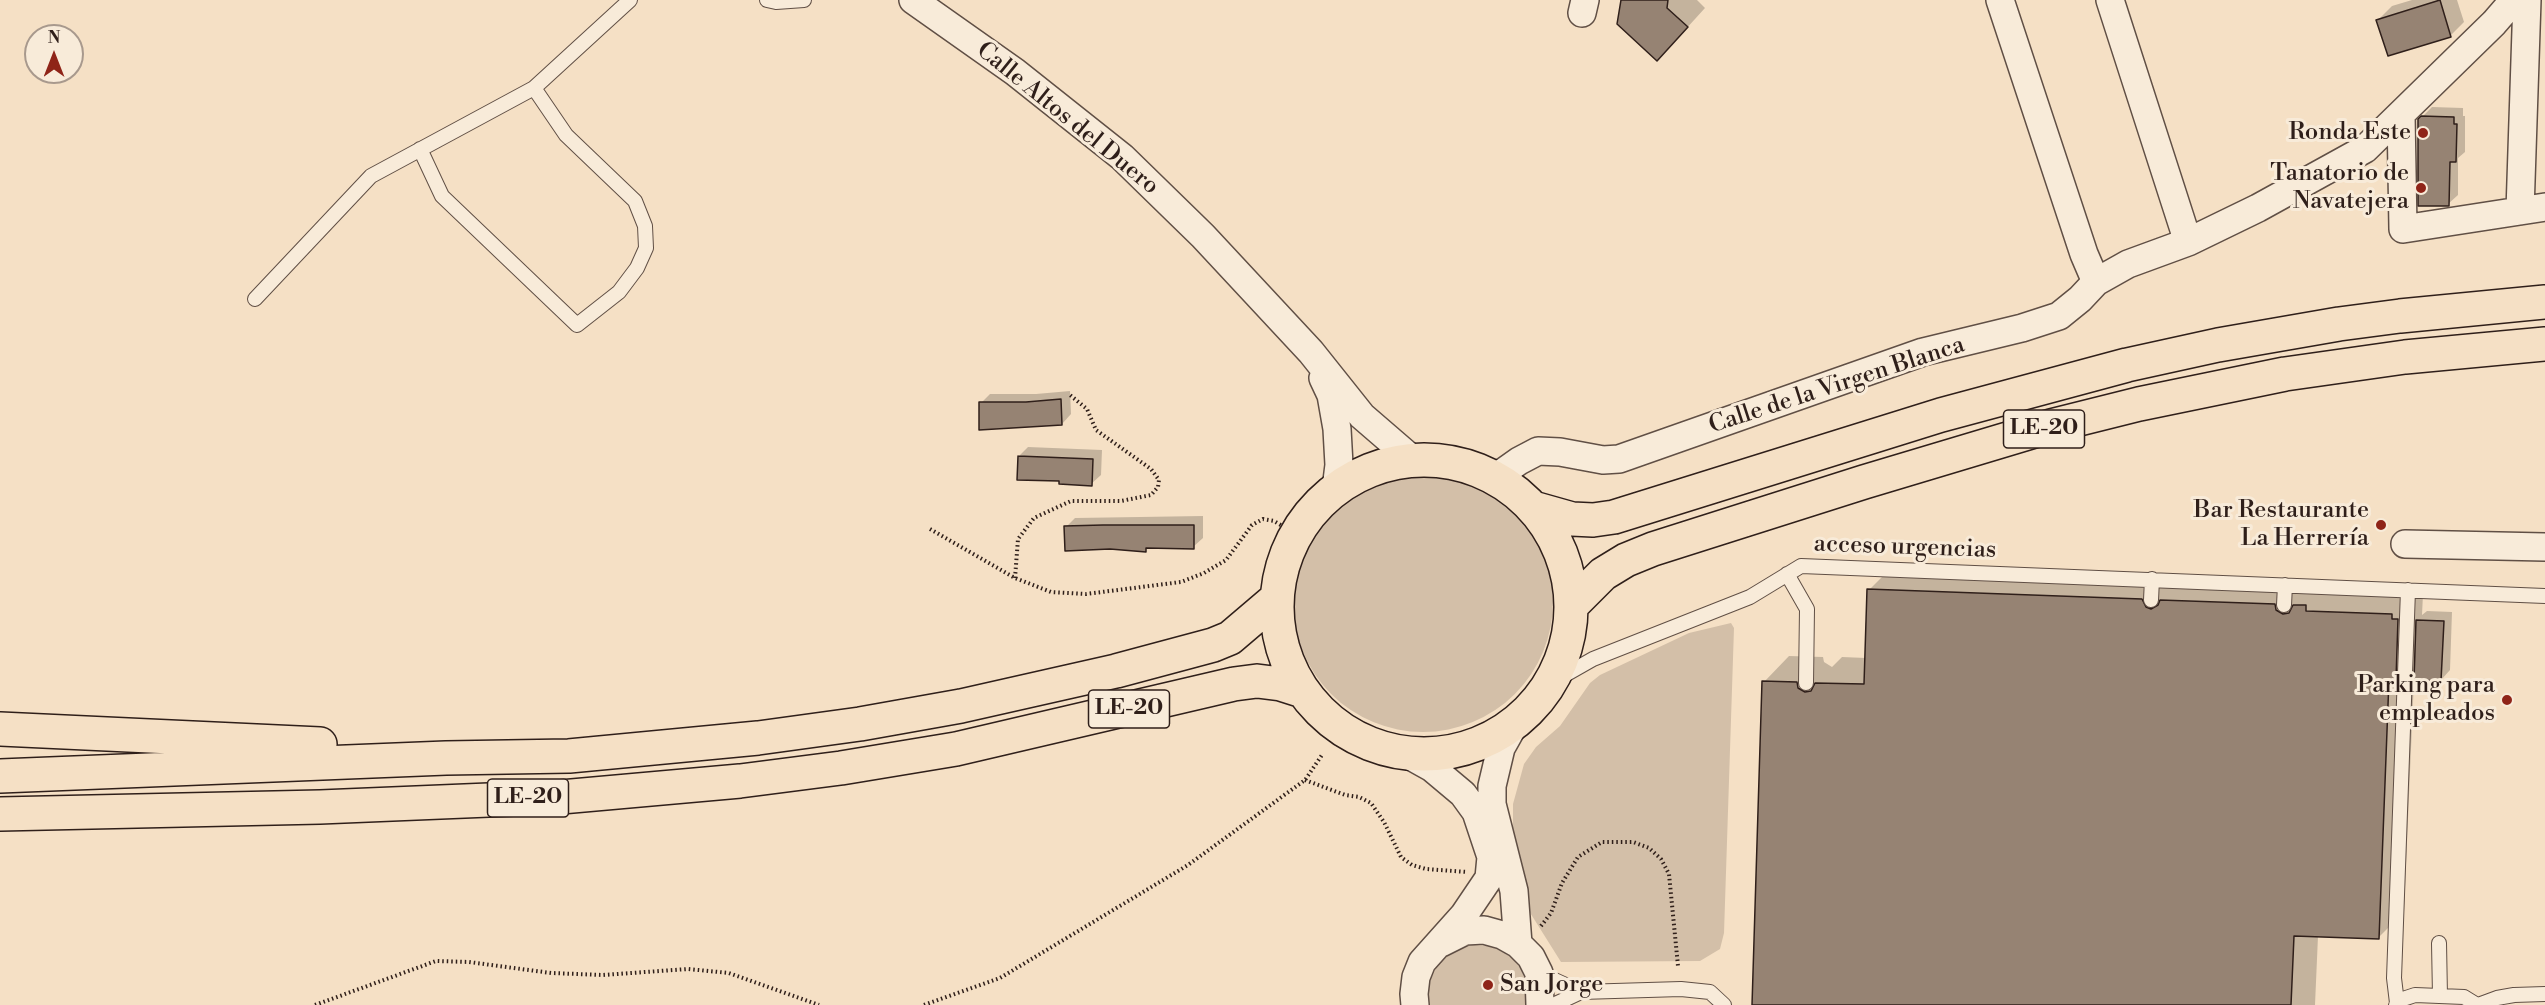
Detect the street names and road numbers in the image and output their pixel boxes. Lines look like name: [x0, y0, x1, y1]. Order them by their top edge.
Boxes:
street label: Calle Altos del Duero: [970, 37, 1164, 201]
street label: Calle de la Virgen Blanca: [1706, 331, 1968, 441]
road number: LE-20: [2004, 410, 2084, 448]
street label: acceso urgencias: [1813, 530, 1997, 566]
road number: LE-20: [1088, 690, 1170, 728]
road number: LE-20: [488, 779, 568, 817]

